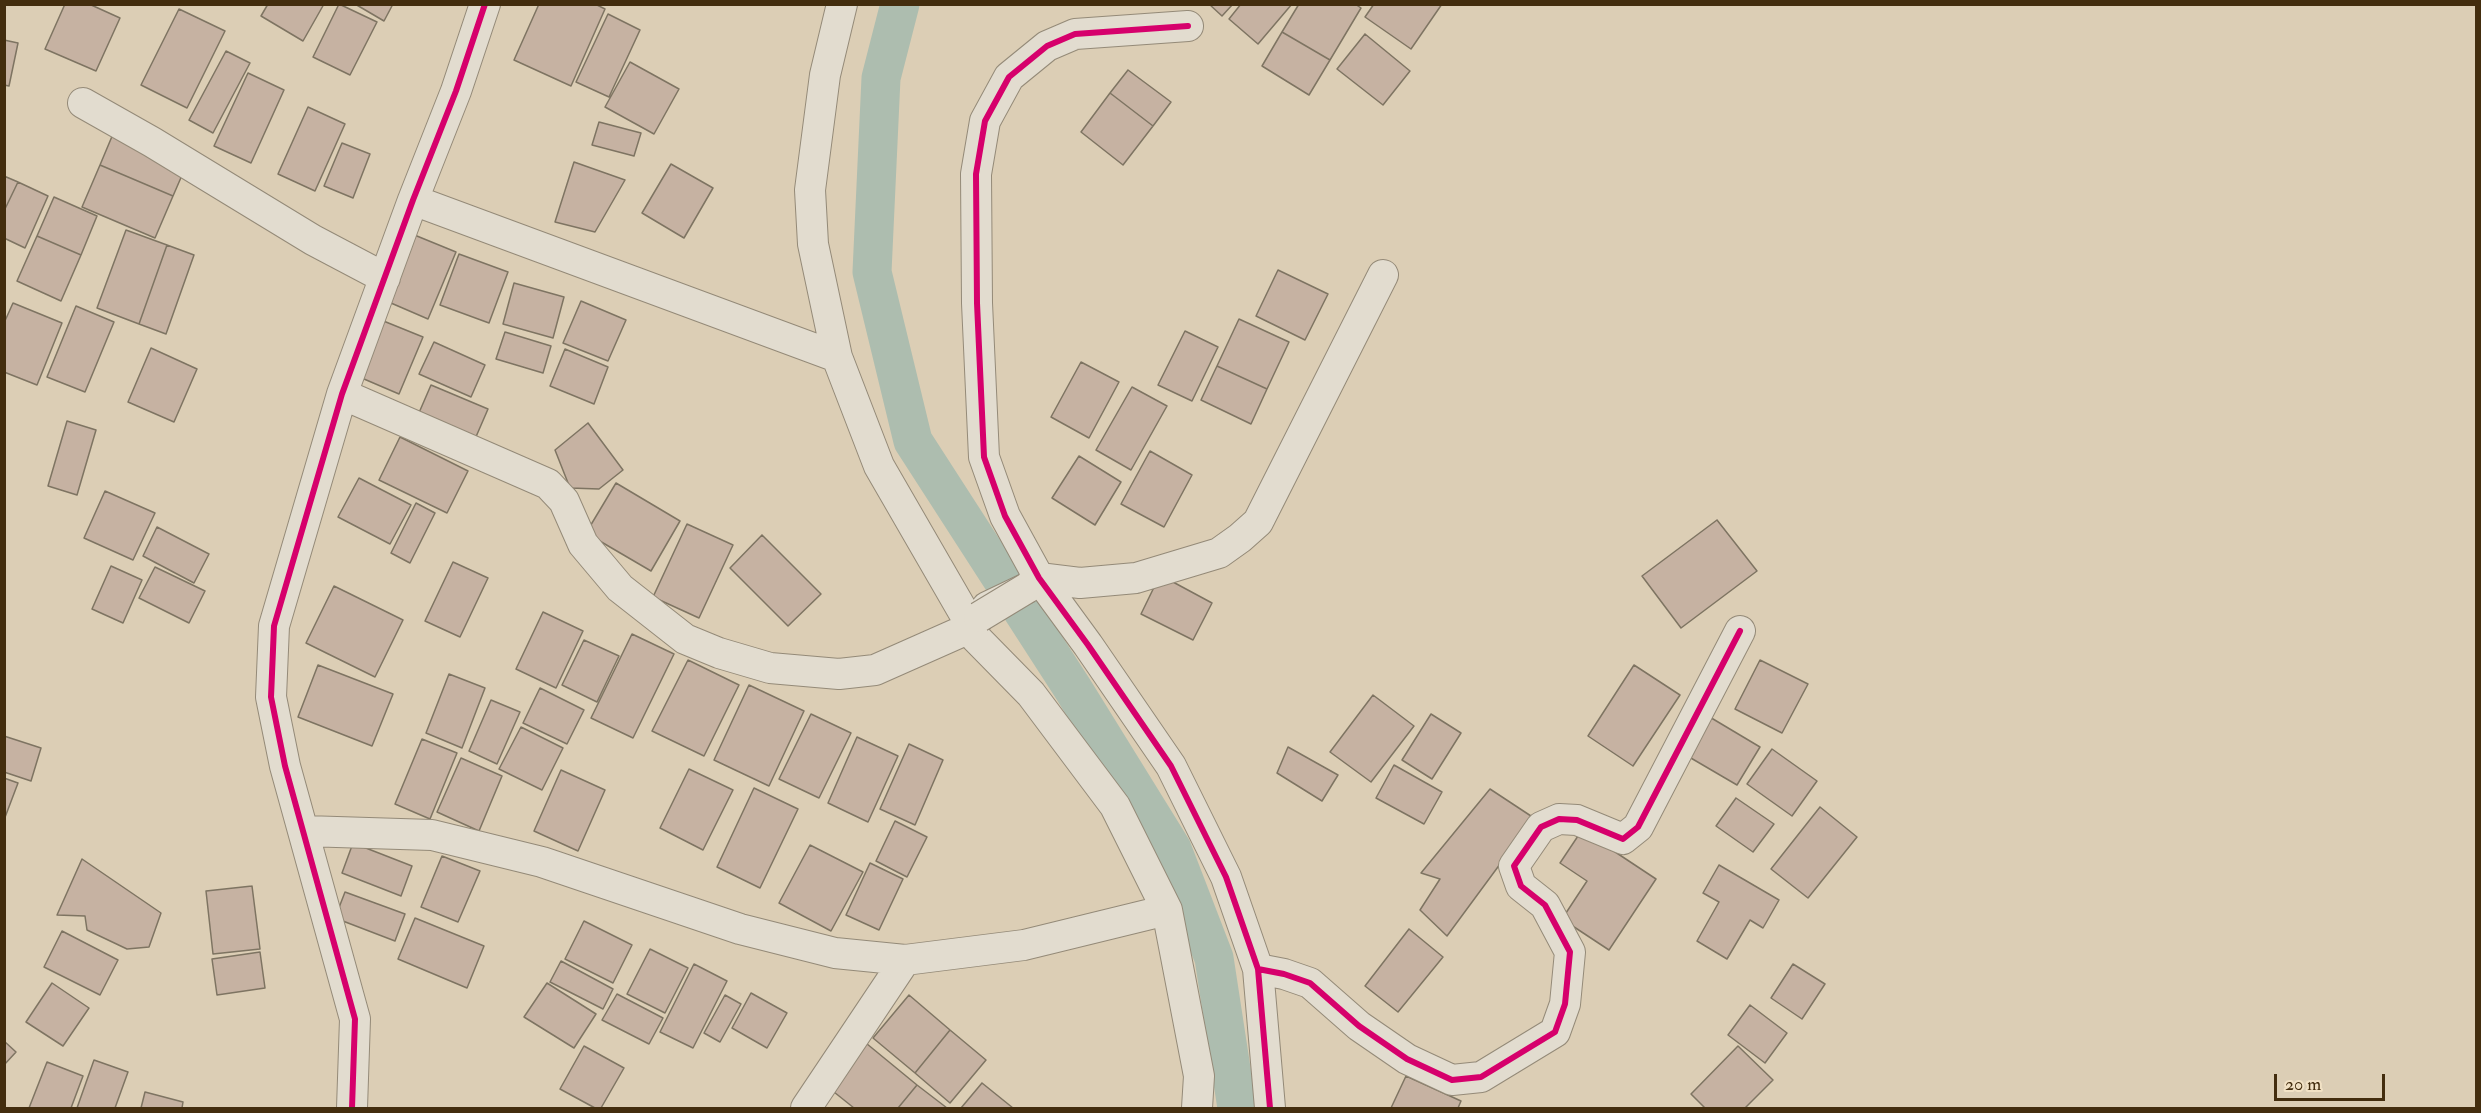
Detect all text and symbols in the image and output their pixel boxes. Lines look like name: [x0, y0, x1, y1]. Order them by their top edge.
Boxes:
scale bar: [2277, 1062, 2388, 1100]
text: 20 m: [2285, 1073, 2321, 1096]

